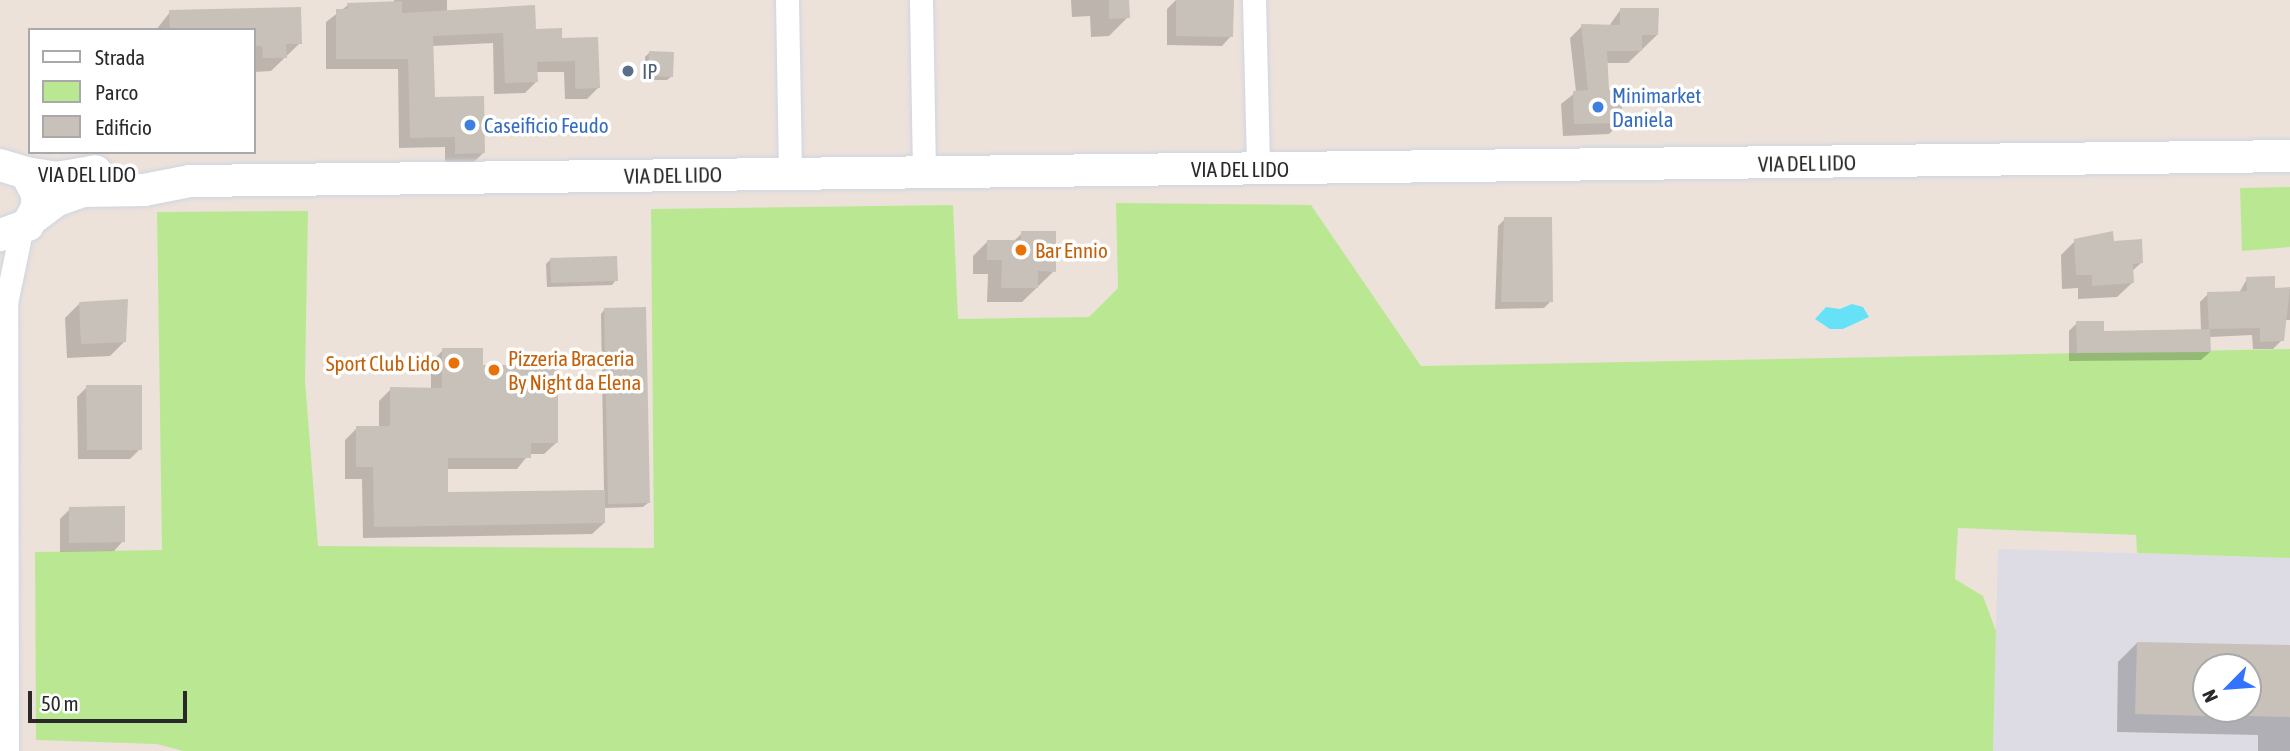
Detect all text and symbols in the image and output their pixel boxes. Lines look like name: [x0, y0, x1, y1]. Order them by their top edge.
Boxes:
legend: [28, 28, 256, 154]
text: Strada: [95, 45, 145, 69]
place label: IP: [642, 58, 658, 84]
marker: IP: [620, 63, 636, 79]
text: Parco: [95, 80, 138, 104]
place label: Minimarket Daniela: [1612, 82, 1701, 132]
marker: Minimarket Daniela: [1590, 99, 1606, 115]
place label: Caseificio Feudo: [484, 112, 609, 138]
text: Edificio: [95, 115, 152, 139]
marker: Caseificio Feudo: [462, 117, 478, 133]
street label: VIA DEL LIDO: [1758, 150, 1856, 176]
street label: VIA DEL LIDO: [1191, 156, 1289, 182]
street label: VIA DEL LIDO: [38, 161, 136, 187]
street label: VIA DEL LIDO: [624, 162, 722, 188]
place label: Bar Ennio: [1035, 237, 1108, 263]
marker: Bar Ennio: [1013, 242, 1029, 258]
place label: Pizzeria Braceria By Night da Elena: [508, 345, 641, 395]
place label: Sport Club Lido: [326, 350, 440, 376]
marker: Sport Club Lido: [446, 355, 462, 371]
marker: Pizzeria Braceria By Night da Elena: [486, 362, 502, 378]
north arrow: [2192, 653, 2262, 723]
scale bar: [32, 678, 191, 722]
text: N: [2197, 686, 2222, 706]
text: 50 m: [41, 691, 79, 715]

